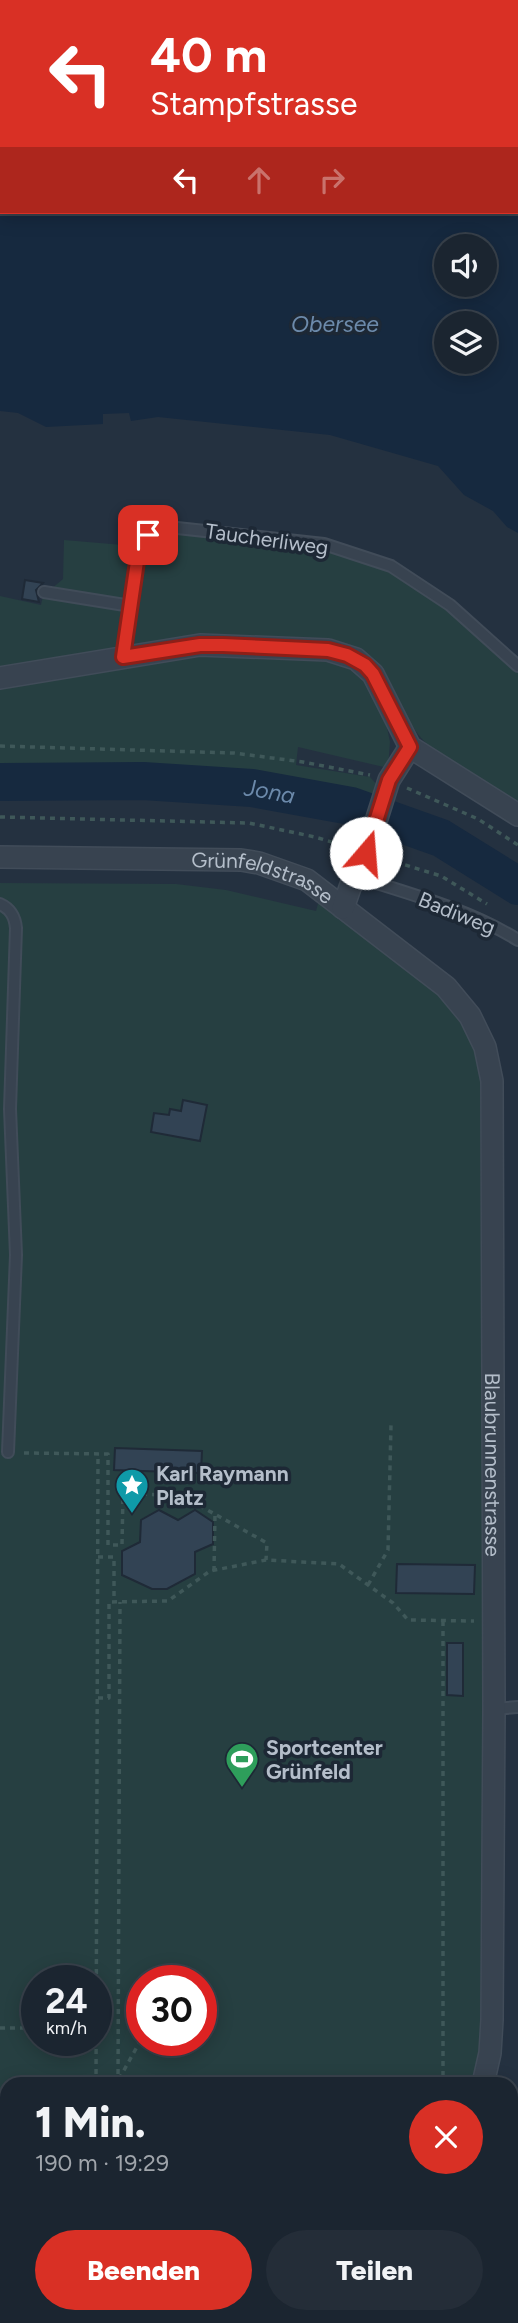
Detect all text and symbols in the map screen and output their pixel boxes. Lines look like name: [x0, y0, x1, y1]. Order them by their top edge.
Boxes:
text: 40 m: [150, 25, 267, 84]
icon: left: [35, 28, 126, 119]
text: Stampfstrasse: [150, 85, 357, 123]
icon: left: [167, 161, 205, 199]
icon: ahead: [240, 161, 278, 199]
icon: right: [313, 161, 351, 199]
map controls: [434, 234, 497, 374]
button: sound: [434, 234, 497, 297]
water label: Obersee: [291, 310, 379, 338]
button: layers: [434, 311, 497, 374]
pin: [118, 505, 178, 565]
icon: arrive: [129, 516, 167, 554]
street label: Taucherliweg: [204, 518, 330, 560]
water label: Jona: [242, 773, 297, 810]
position arrow: [329, 816, 403, 890]
street label: Grünfeldstrasse: [191, 847, 339, 908]
street label: Badiweg: [415, 886, 499, 940]
street label: Blaubrunnenstrasse: [480, 1372, 506, 1557]
place label: Karl Raymann Platz: [156, 1461, 289, 1510]
place icon: Karl Raymann Platz: [113, 1466, 151, 1515]
place label: Sportcenter Grünfeld: [266, 1735, 383, 1784]
sports icon: Sportcenter Grünfeld: [223, 1740, 261, 1789]
speed limit sign: 30: [126, 1965, 217, 2056]
text: 24: [45, 1980, 88, 2022]
text: km/h: [46, 2017, 87, 2039]
text: 1 Min.: [35, 2097, 146, 2148]
button: close: [409, 2100, 483, 2174]
text: 190 m · 19:29: [35, 2149, 169, 2177]
button: Beenden: [35, 2230, 252, 2310]
button: Teilen: [266, 2230, 483, 2310]

